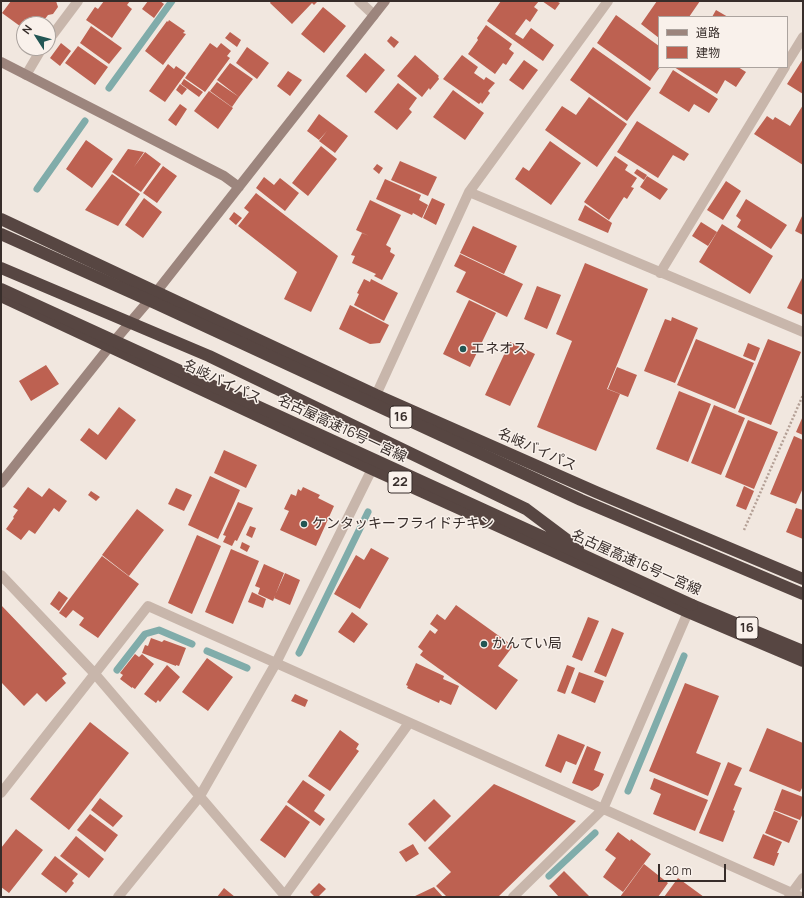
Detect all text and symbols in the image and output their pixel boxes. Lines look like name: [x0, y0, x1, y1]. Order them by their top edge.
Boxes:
north arrow: [16, 16, 56, 56]
legend: [658, 16, 788, 68]
text: N: [18, 22, 35, 37]
text: 道路: [696, 24, 720, 41]
text: 建物: [696, 44, 720, 61]
place label: エネオス: [471, 341, 527, 357]
marker: エネオス: [458, 344, 468, 354]
street label: 名岐バイパス: [180, 357, 264, 407]
street label: 名古屋高速16号一宮線: [275, 392, 409, 466]
road number: 16: [390, 406, 412, 428]
street label: 名岐バイパス: [495, 425, 579, 475]
road number: 22: [388, 471, 412, 493]
place label: ケンタッキーフライドチキン: [312, 516, 494, 532]
marker: ケンタッキーフライドチキン: [299, 519, 309, 529]
street label: 名古屋高速16号一宮線: [569, 527, 703, 599]
road number: 16: [736, 617, 758, 639]
place label: かんてい局: [492, 636, 562, 652]
marker: かんてい局: [479, 639, 489, 649]
scale bar: [660, 856, 728, 882]
text: 20 m: [665, 862, 692, 879]

